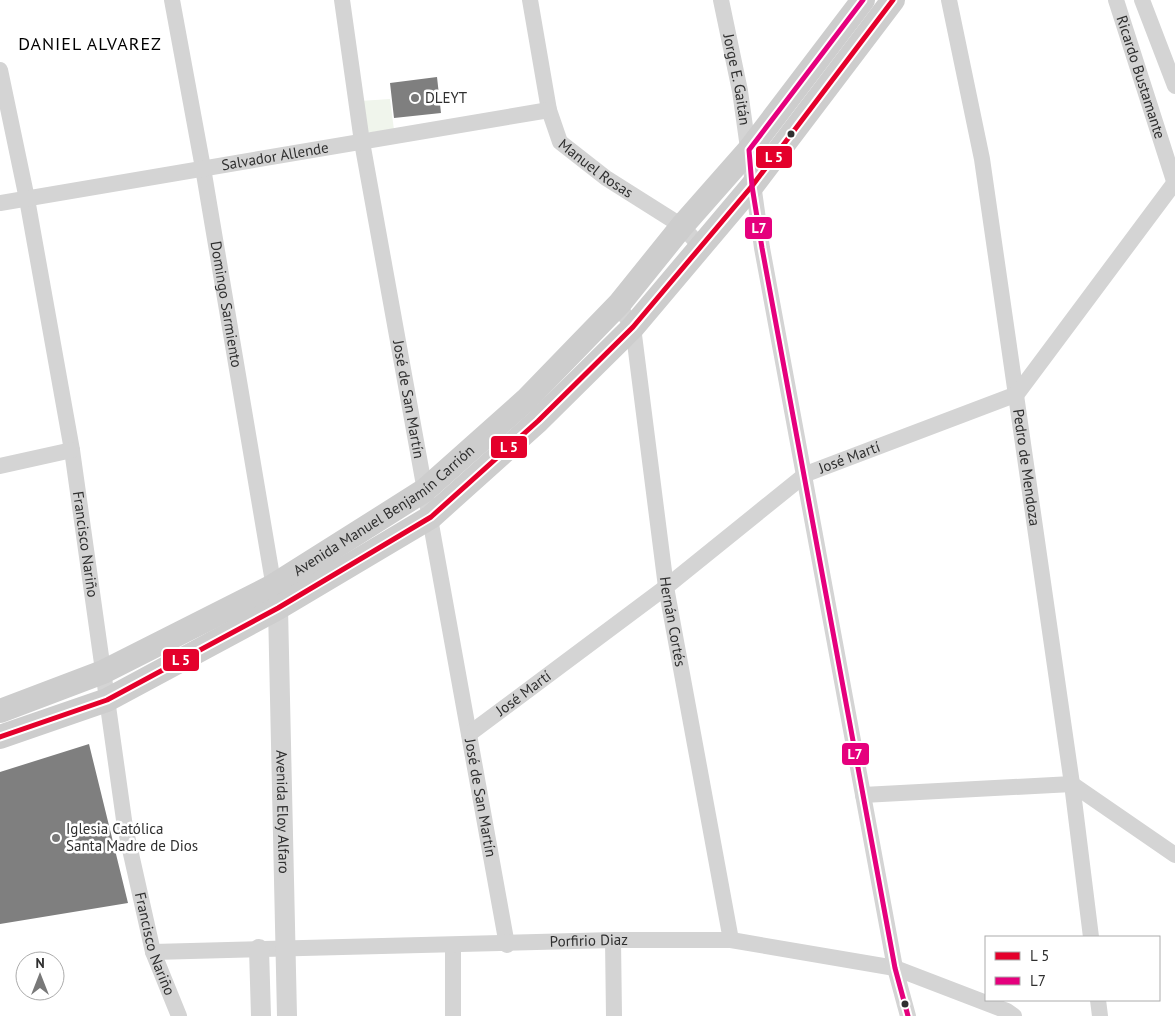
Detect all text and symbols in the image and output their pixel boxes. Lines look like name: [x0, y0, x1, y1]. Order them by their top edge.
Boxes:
street label: Ricardo Bustamante: [1113, 13, 1170, 141]
street label: Jorge E. Gaitán: [719, 31, 755, 126]
district label: DANIEL ALVAREZ: [18, 32, 162, 55]
place label: DLEYT: [425, 88, 468, 107]
marker: DLEYT: [409, 92, 421, 104]
unlabelled marker: [786, 129, 796, 139]
street label: Manuel Rosas: [555, 134, 637, 202]
street label: Salvador Allende: [220, 137, 330, 174]
line badge: L 5: [755, 145, 793, 169]
text: L 5: [765, 148, 783, 166]
line badge: L7: [744, 216, 773, 240]
text: L7: [751, 219, 767, 237]
street label: Domingo Sarmiento: [206, 239, 247, 369]
street label: José de San Martín: [389, 338, 429, 460]
street label: Pedro de Mendoza: [1009, 407, 1045, 527]
line badge: L 5: [490, 435, 528, 459]
street label: José Martí: [815, 437, 883, 478]
text: L 5: [500, 438, 518, 456]
street label: Avenida Manuel Benjamín Carrión: [289, 440, 478, 580]
street label: Francisco Nariño: [69, 490, 103, 599]
street label: Hernán Cortés: [656, 575, 690, 668]
line badge: L 5: [162, 648, 200, 672]
text: L 5: [172, 651, 190, 669]
street label: José Martí: [491, 666, 555, 720]
street label: José de San Martín: [461, 736, 501, 859]
line badge: L7: [841, 742, 870, 766]
text: L7: [847, 745, 863, 763]
street label: Avenida Eloy Alfaro: [272, 750, 294, 874]
place label: Iglesia Católica Santa Madre de Dios: [66, 819, 198, 855]
marker: Iglesia Católica Santa Madre de Dios: [50, 832, 62, 844]
street label: Francisco Nariño: [131, 890, 180, 998]
street label: Porfirio Diaz: [549, 930, 628, 951]
legend: [985, 936, 1160, 1001]
text: L 5: [1030, 946, 1049, 965]
north arrow: [15, 951, 65, 1001]
text: N: [35, 954, 45, 972]
text: L7: [1030, 971, 1046, 990]
unlabelled marker: [900, 999, 910, 1009]

